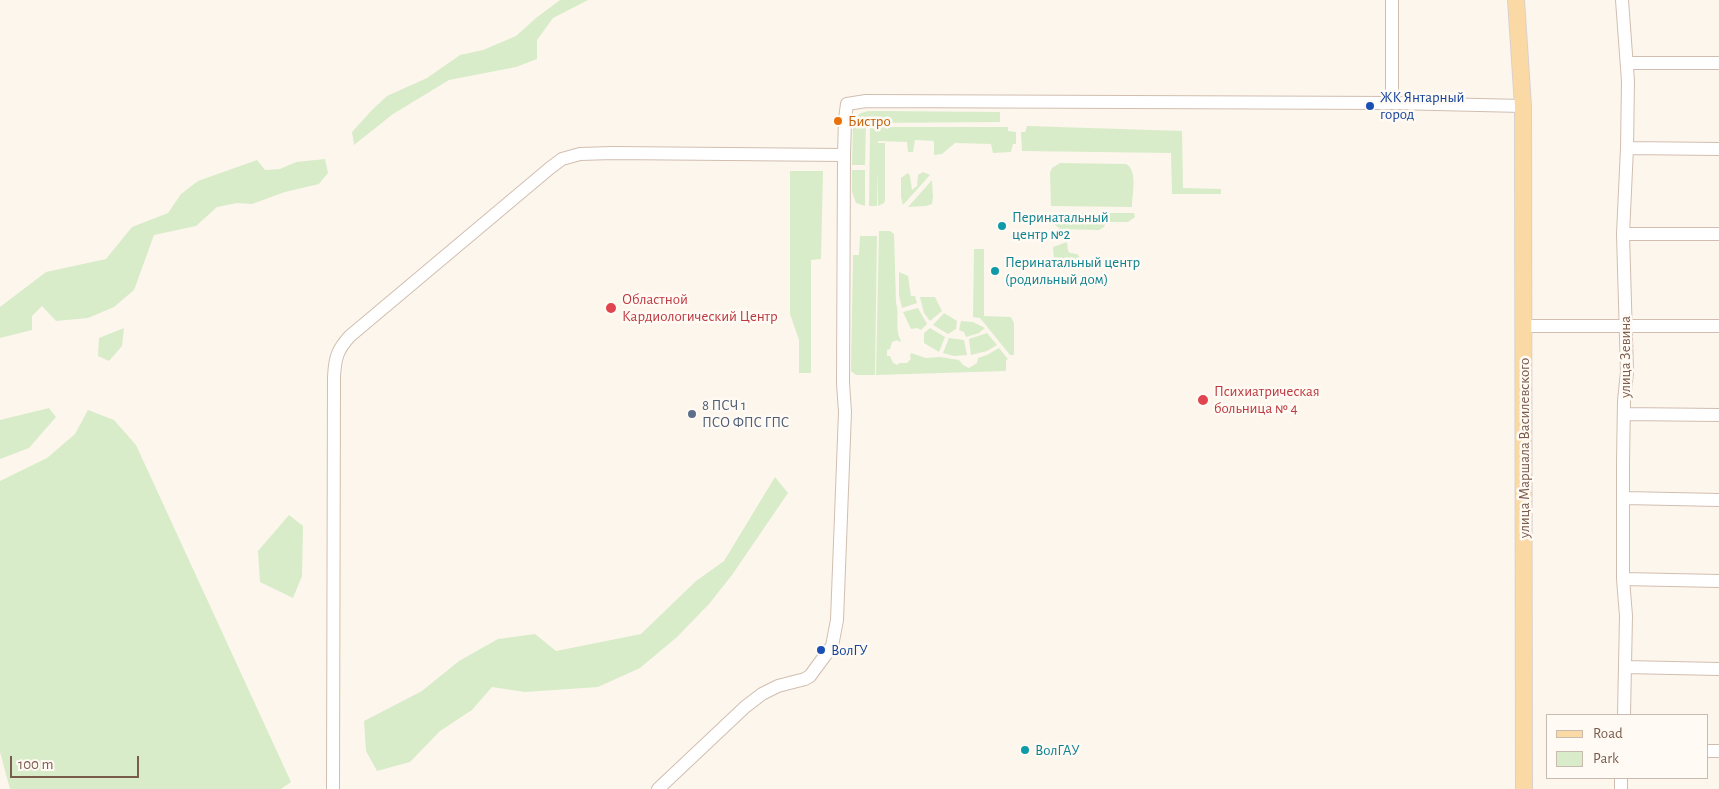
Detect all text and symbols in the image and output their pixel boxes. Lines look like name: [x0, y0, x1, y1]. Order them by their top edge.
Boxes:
place label: ЖК Янтарный город: [1380, 88, 1465, 123]
marker: ЖК Янтарный город: [1364, 100, 1376, 112]
place label: Бистро: [848, 112, 891, 130]
marker: Бистро: [832, 115, 844, 127]
place label: Перинатальный центр №2: [1012, 208, 1109, 243]
marker: Перинатальный центр №2: [996, 220, 1008, 232]
place label: Перинатальный центр (родильный дом): [1005, 253, 1140, 288]
marker: Перинатальный центр (родильный дом): [989, 265, 1001, 277]
place label: Областной Кардиологический Центр: [622, 290, 778, 325]
marker: Областной Кардиологический Центр: [604, 301, 618, 315]
street label: улица Зевина: [1616, 316, 1634, 398]
street label: улица Маршала Василевского: [1515, 358, 1533, 538]
place label: Психиатрическая больница № 4: [1214, 382, 1320, 417]
marker: Психиатрическая больница № 4: [1196, 393, 1210, 407]
place label: 8 ПСЧ 1 ПСО ФПС ГПС: [702, 396, 789, 431]
marker: 8 ПСЧ 1 ПСО ФПС ГПС: [686, 408, 698, 420]
place label: ВолГУ: [831, 641, 868, 659]
marker: ВолГУ: [815, 644, 827, 656]
legend: [1546, 714, 1709, 779]
text: Road: [1593, 726, 1623, 741]
place label: ВолГАУ: [1035, 741, 1080, 759]
marker: ВолГАУ: [1019, 744, 1031, 756]
scale bar: [12, 746, 141, 778]
text: Park: [1593, 751, 1619, 766]
text: 100 m: [18, 757, 53, 772]

